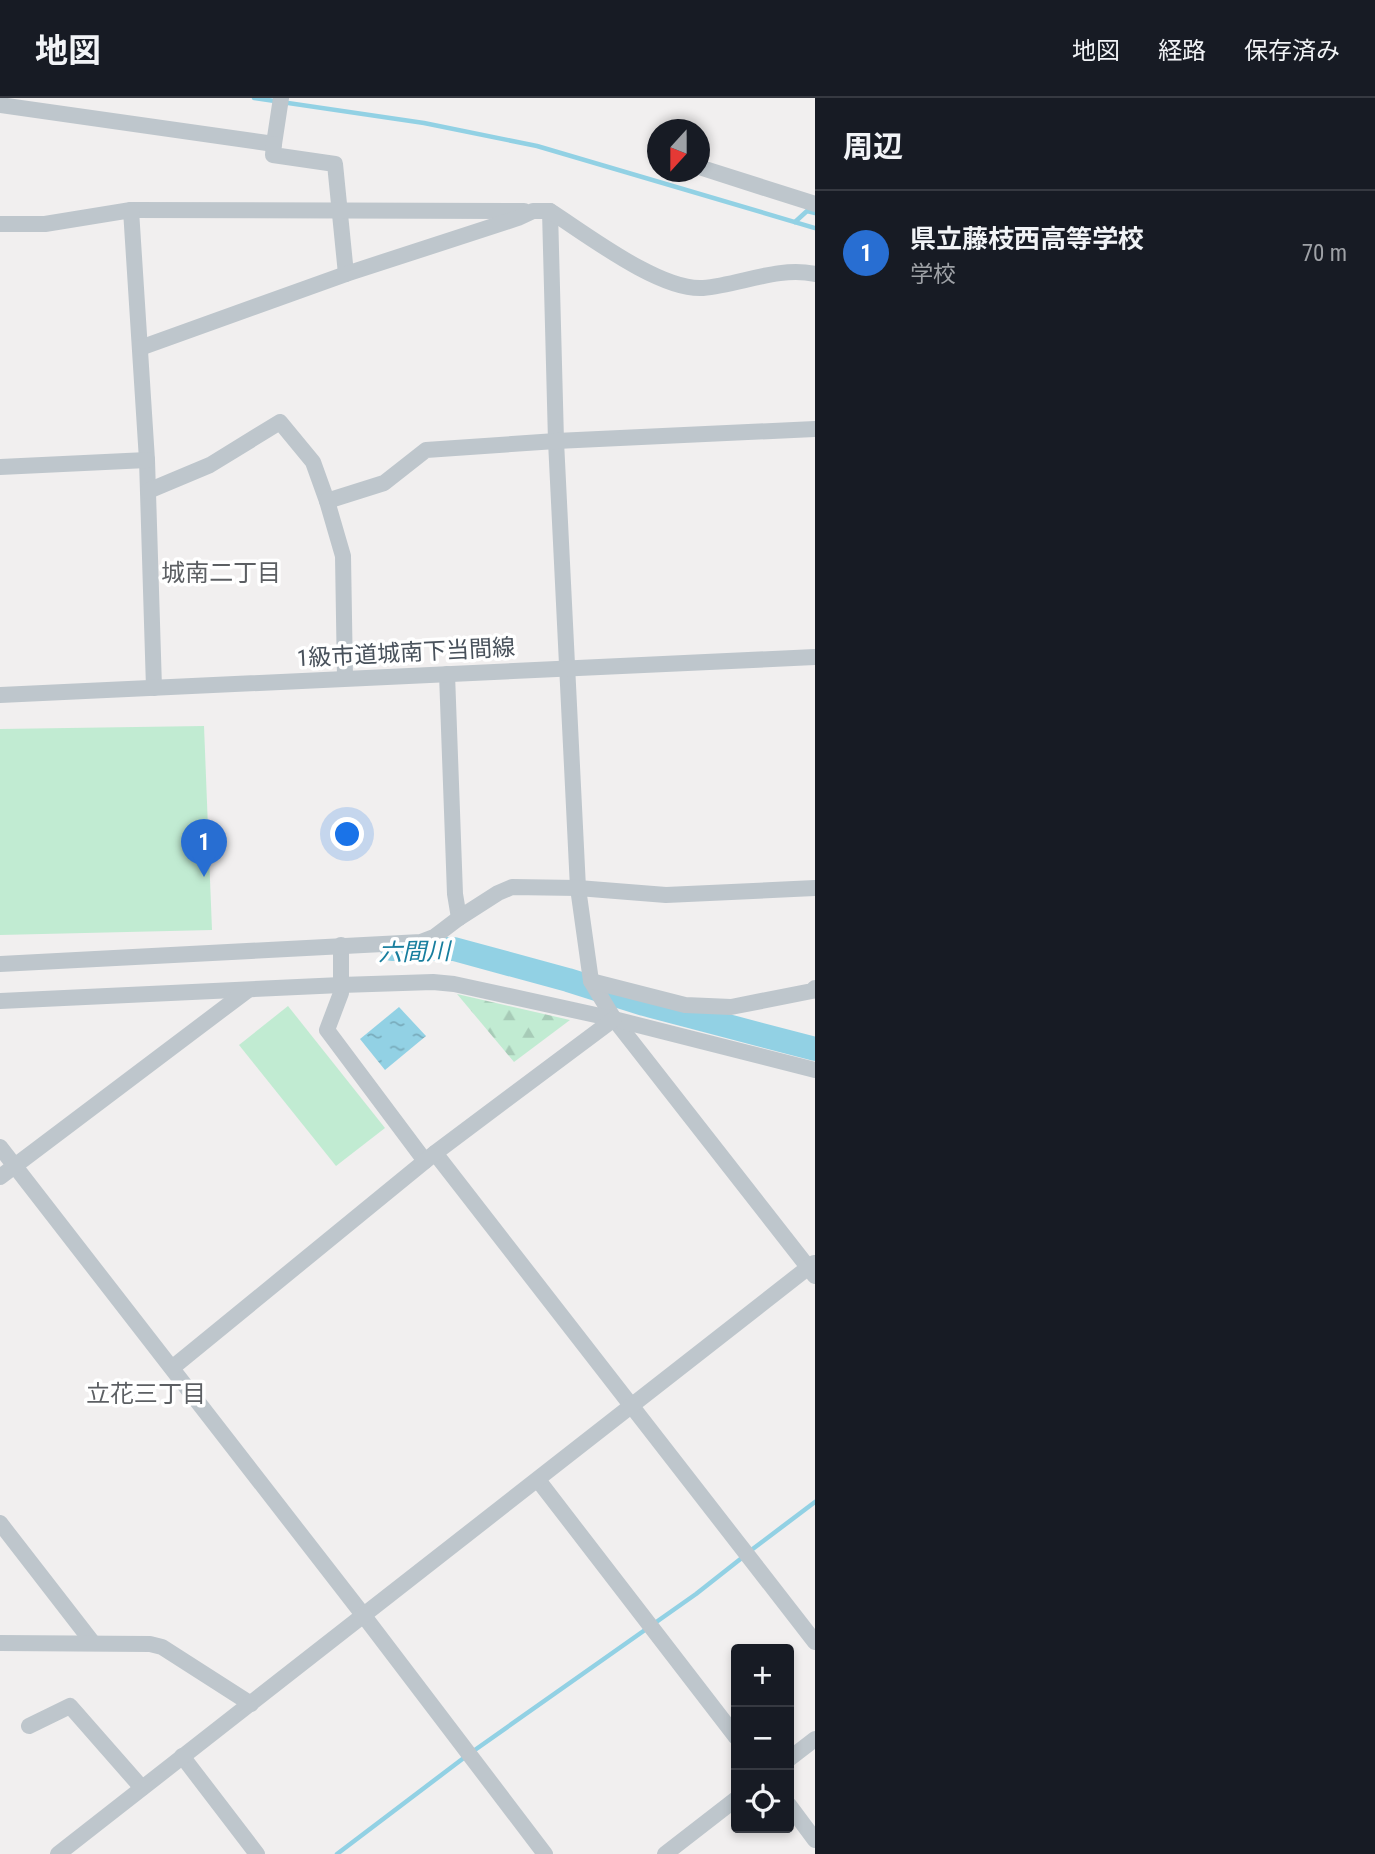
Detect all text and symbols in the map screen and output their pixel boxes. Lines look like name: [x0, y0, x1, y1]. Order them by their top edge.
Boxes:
text: 地図: [35, 31, 101, 70]
text: 地図: [1072, 37, 1120, 65]
text: 経路: [1158, 37, 1206, 65]
text: 保存済み: [1244, 37, 1340, 65]
north arrow: [647, 119, 710, 182]
text: 周辺: [843, 129, 903, 164]
text: 県立藤枝西高等学校: [910, 224, 1144, 254]
text: 1: [860, 240, 872, 267]
text: 70 m: [1302, 240, 1347, 267]
text: 学校: [910, 261, 956, 288]
district label: 城南二丁目: [161, 559, 281, 587]
street label: 1級市道城南下当間線: [296, 634, 516, 672]
your location: [330, 817, 364, 851]
pin: 1: [181, 819, 227, 877]
water label: 六間川: [378, 937, 453, 967]
district label: 立花三丁目: [86, 1380, 206, 1408]
map controls: [731, 1644, 794, 1833]
button: +: [731, 1644, 794, 1707]
button: −: [731, 1707, 794, 1770]
button: locate: [731, 1770, 794, 1833]

